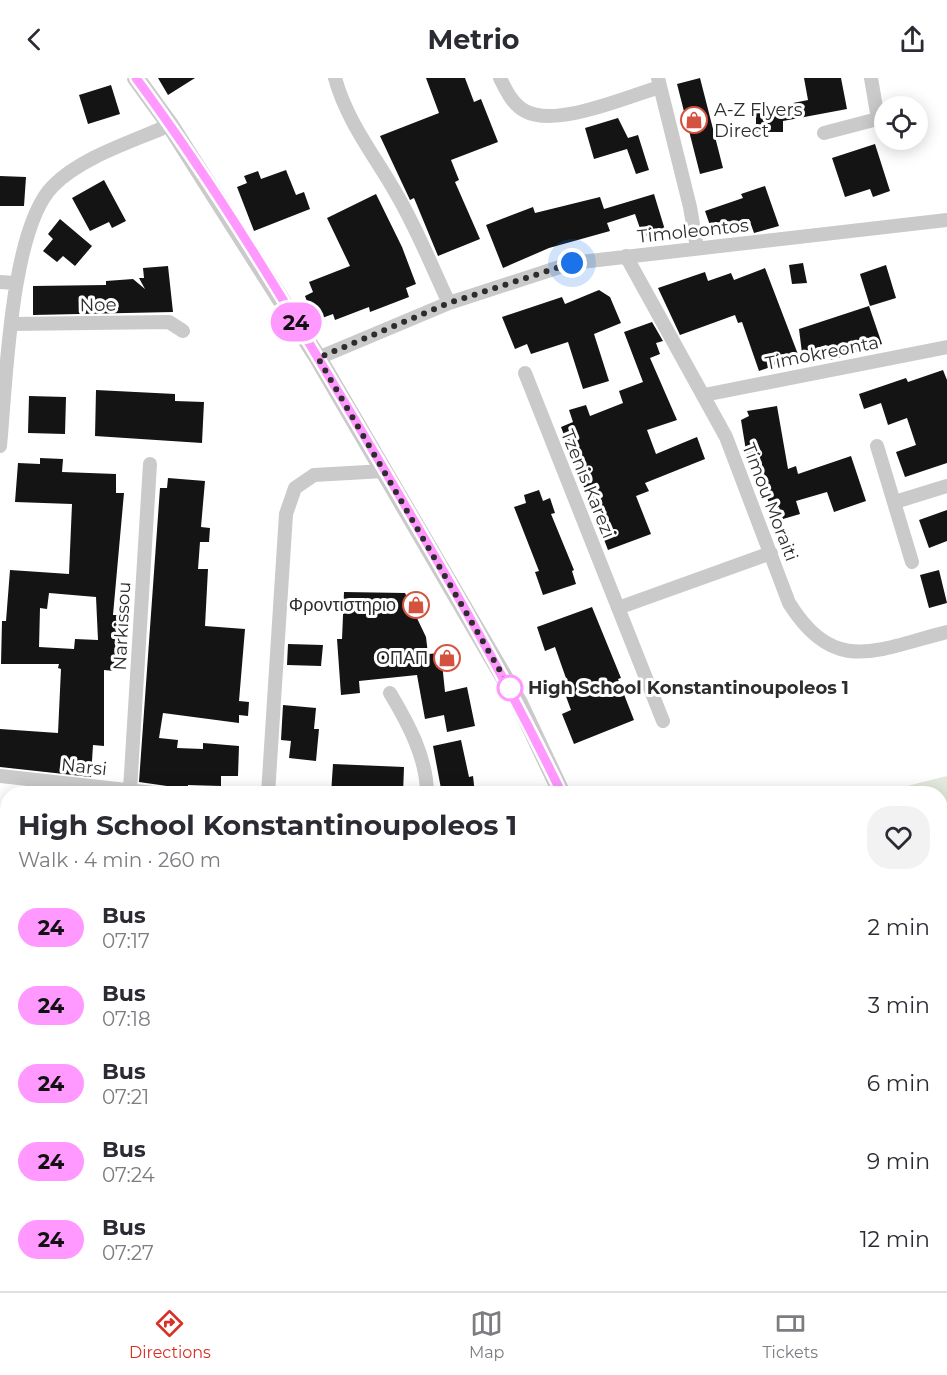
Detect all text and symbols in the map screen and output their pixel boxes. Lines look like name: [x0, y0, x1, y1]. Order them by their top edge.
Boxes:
icon: back: [18, 23, 51, 56]
text: Metrio: [428, 23, 519, 56]
icon: share: [896, 23, 929, 56]
map controls: [874, 96, 928, 150]
button: locate: [874, 96, 928, 150]
place label: A-Z Flyers Direct: [714, 99, 803, 142]
shop icon: A-Z Flyers Direct: [679, 105, 709, 135]
street label: Timoleontos: [636, 214, 750, 248]
your location: [557, 248, 587, 278]
street label: Noe: [79, 294, 117, 316]
line badge: 24: [269, 302, 323, 342]
text: 24: [283, 310, 309, 335]
street label: Timokreonta: [763, 331, 881, 375]
street label: Tzenis Karezi: [556, 426, 620, 542]
street label: Timou Moraiti: [737, 440, 803, 564]
street label: Narkissou: [109, 581, 135, 671]
shop icon: Φροντιστηριο: [401, 590, 431, 620]
place label: Φροντιστηριο: [289, 594, 396, 616]
shop icon: ΟΠΑΠ: [432, 643, 462, 673]
place label: ΟΠΑΠ: [376, 647, 428, 669]
marker: High School Konstantinoupoleos 1: [497, 675, 523, 701]
place label: High School Konstantinoupoleos 1: [528, 677, 849, 699]
street label: Narsi: [60, 754, 108, 780]
button: heart: [867, 806, 930, 869]
text: High School Konstantinoupoleos 1: [18, 808, 517, 842]
text: Walk · 4 min · 260 m: [18, 848, 221, 872]
text: Bus: [102, 902, 146, 929]
text: 2 min: [868, 914, 930, 941]
text: 24: [38, 915, 64, 940]
text: 07:17: [102, 929, 150, 953]
text: Bus: [102, 980, 146, 1007]
text: 3 min: [868, 992, 930, 1019]
text: 24: [38, 993, 64, 1018]
text: 07:18: [102, 1007, 151, 1031]
text: Bus: [102, 1058, 146, 1085]
text: 6 min: [867, 1070, 930, 1097]
text: 24: [38, 1071, 64, 1096]
text: 07:21: [102, 1085, 149, 1109]
text: Bus: [102, 1136, 146, 1163]
text: 9 min: [867, 1148, 930, 1175]
text: 24: [38, 1149, 64, 1174]
text: 07:24: [102, 1163, 155, 1187]
text: Bus: [102, 1214, 146, 1241]
text: 12 min: [860, 1226, 930, 1253]
text: 24: [38, 1227, 64, 1252]
text: 07:27: [102, 1241, 154, 1265]
tab: Directions: [129, 1307, 211, 1362]
tab: Map: [469, 1307, 504, 1362]
tab: Tickets: [762, 1307, 818, 1362]

